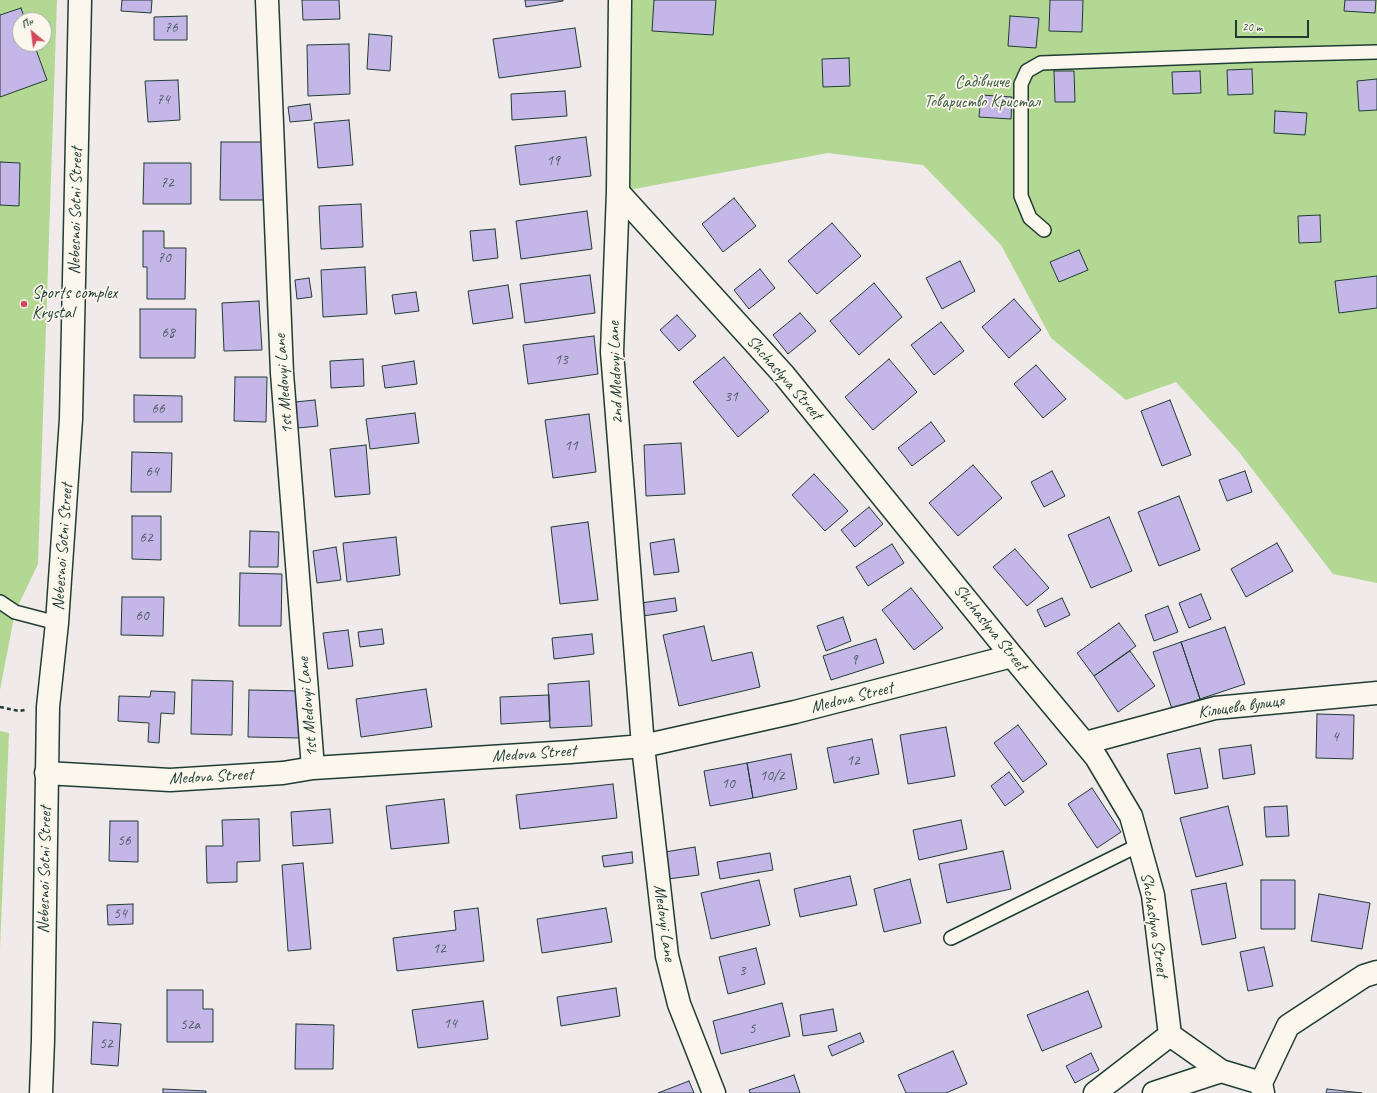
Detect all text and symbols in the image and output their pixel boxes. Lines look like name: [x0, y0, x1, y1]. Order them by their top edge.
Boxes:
north arrow: [12, 12, 52, 52]
scale bar: [1237, 12, 1311, 38]
text: Пн: [18, 13, 35, 31]
house number: 76: [164, 19, 178, 37]
text: 20 m: [1242, 19, 1262, 35]
park label: Садівниче Товариство Кристал: [924, 73, 1040, 113]
house number: 74: [156, 91, 170, 109]
street label: Nebesnoi Sotni Street: [65, 147, 87, 275]
house number: 19: [546, 152, 560, 170]
house number: 72: [160, 174, 174, 192]
house number: 70: [157, 249, 171, 267]
place label: Sports complex Krystal: [32, 284, 117, 324]
marker: Sports complex Krystal: [19, 299, 29, 309]
street label: 2nd Medovyi Lane: [604, 321, 628, 425]
house number: 68: [161, 324, 175, 342]
street label: Shchaslyva Street: [742, 331, 826, 425]
street label: 1st Medovyi Lane: [270, 333, 298, 435]
house number: 13: [554, 351, 568, 369]
house number: 31: [724, 388, 738, 406]
house number: 66: [151, 400, 165, 418]
house number: 11: [564, 437, 578, 455]
house number: 64: [145, 463, 159, 481]
street label: Nebesnoi Sotni Street: [48, 483, 78, 611]
house number: 62: [139, 529, 153, 547]
street label: Shchaslyva Street: [949, 581, 1031, 675]
house number: 60: [135, 607, 149, 625]
house number: 9: [851, 651, 857, 669]
street label: 1st Medovyi Lane: [293, 656, 323, 758]
street label: Medova Street: [809, 678, 895, 718]
street label: Кільцева вулиця: [1197, 691, 1285, 723]
house number: 4: [1332, 728, 1338, 746]
street label: Medova Street: [491, 741, 577, 767]
house number: 12: [846, 752, 860, 770]
street label: Medova Street: [168, 765, 254, 789]
house number: 10/2: [759, 767, 785, 785]
house number: 10: [721, 775, 735, 793]
street label: Nebesnoi Sotni Street: [34, 806, 56, 934]
house number: 56: [117, 832, 131, 850]
street label: Shchaslyva Street: [1136, 871, 1172, 979]
street label: Medovyi Lane: [649, 883, 679, 963]
house number: 54: [113, 905, 127, 923]
house number: 12: [432, 940, 446, 958]
house number: 3: [739, 962, 745, 980]
house number: 14: [443, 1015, 457, 1033]
house number: 52а: [180, 1016, 200, 1034]
house number: 5: [749, 1020, 755, 1038]
house number: 52: [99, 1035, 113, 1053]

